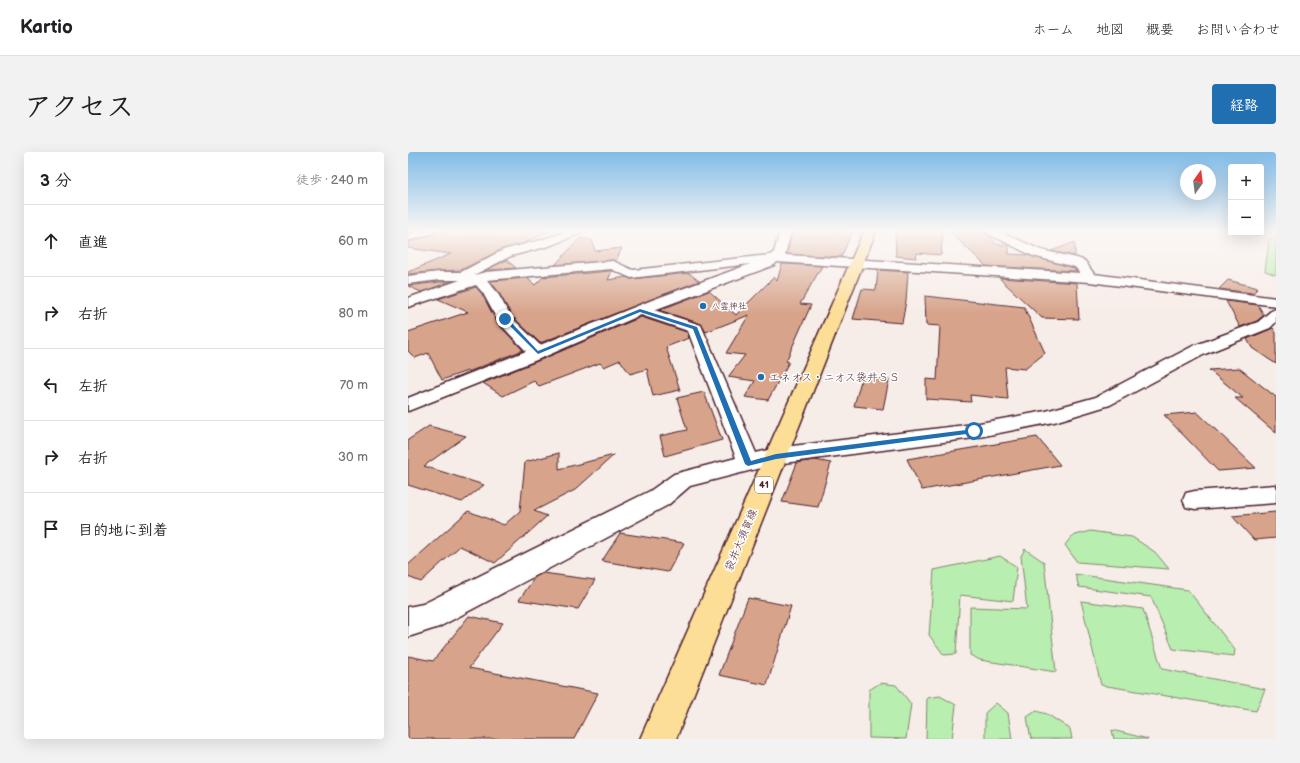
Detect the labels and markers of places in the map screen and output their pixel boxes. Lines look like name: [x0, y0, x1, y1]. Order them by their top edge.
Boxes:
marker: 八雲神社: [698, 301, 708, 311]
place label: 八雲神社: [711, 301, 747, 312]
place label: エネオス・ニオス袋井ＳＳ: [769, 371, 900, 384]
marker: エネオス・ニオス袋井ＳＳ: [756, 372, 766, 382]

